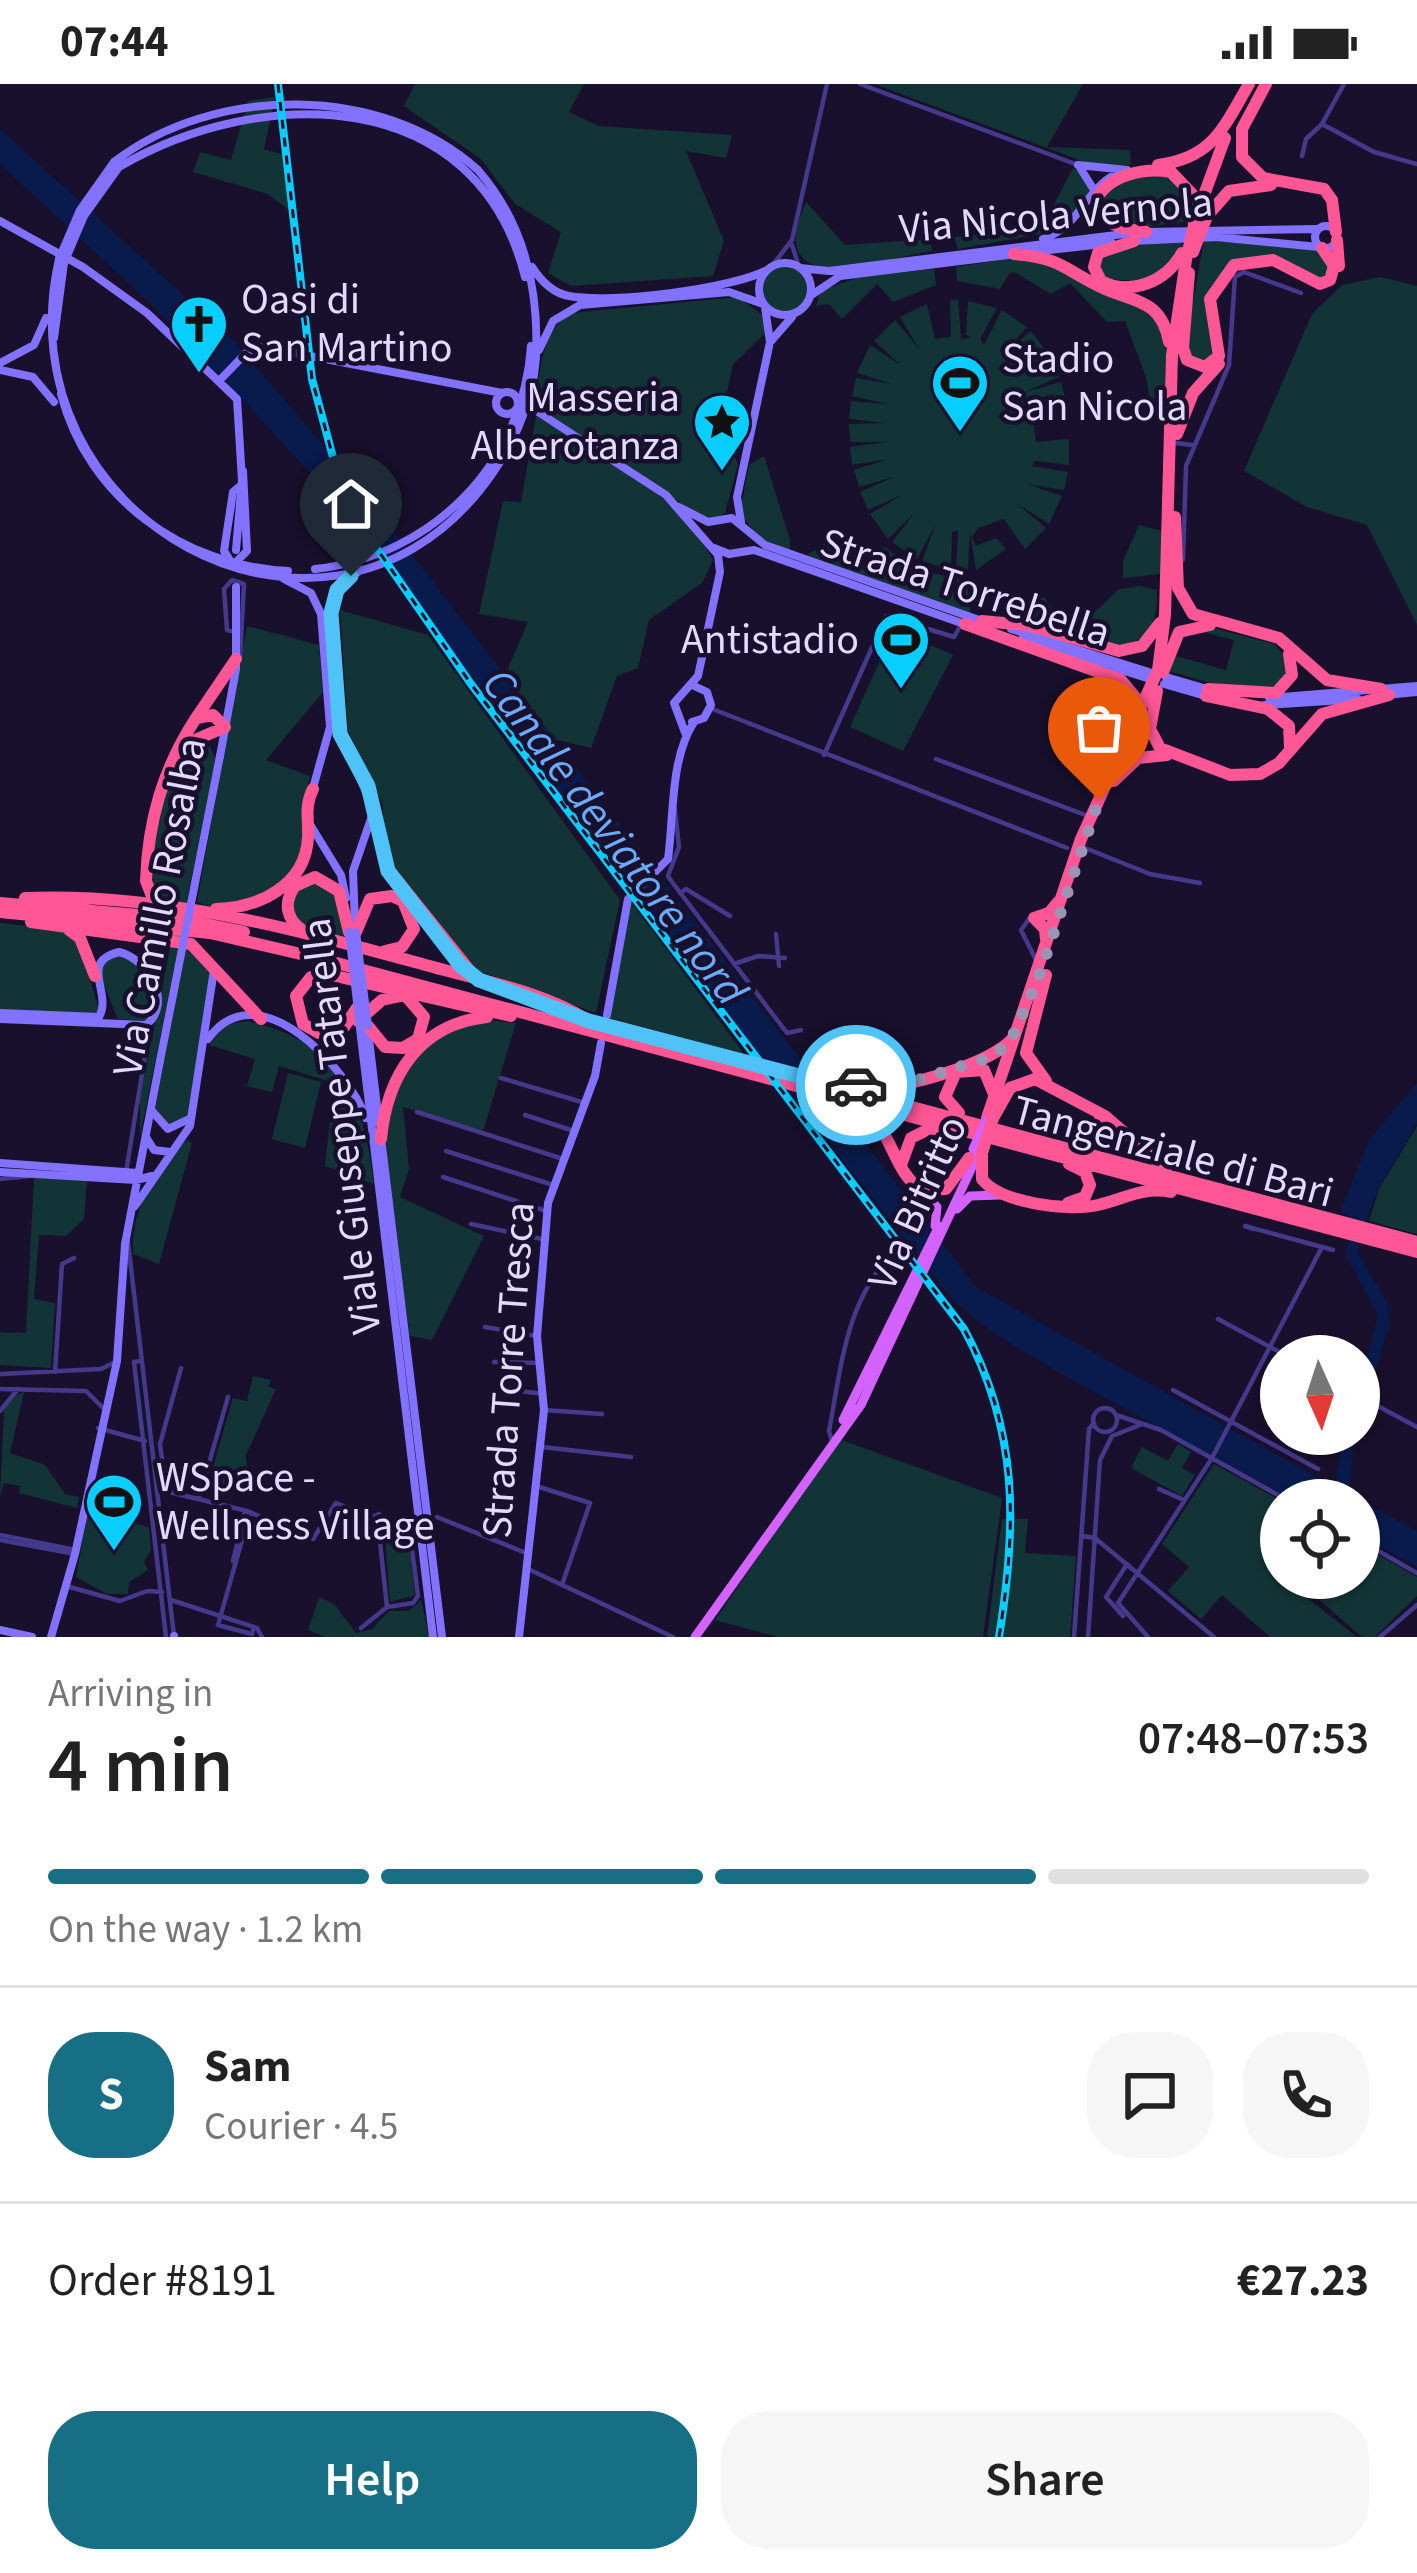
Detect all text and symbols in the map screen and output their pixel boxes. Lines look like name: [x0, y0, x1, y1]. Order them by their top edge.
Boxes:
text: 07:44: [60, 10, 169, 74]
street label: Via Nicola Vernola: [897, 172, 1215, 260]
place label: Oasi di San Martino: [241, 270, 453, 378]
church icon: Oasi di San Martino: [168, 293, 230, 375]
place label: Stadio San Nicola: [1002, 329, 1187, 437]
sports icon: Stadio San Nicola: [929, 352, 991, 434]
place label: Masseria Alberotanza: [471, 368, 680, 476]
place icon: Masseria Alberotanza: [691, 391, 753, 473]
pin: [300, 453, 402, 576]
icon: home: [318, 471, 384, 537]
street label: Strada Torrebella: [812, 513, 1118, 663]
sports icon: Antistadio: [870, 609, 932, 691]
place label: Antistadio: [681, 610, 859, 670]
water label: Canale deviatore nord: [466, 655, 763, 1019]
pin: [1048, 677, 1150, 800]
icon: bag: [1066, 695, 1132, 761]
street label: Via Camillo Rosalba: [98, 733, 222, 1081]
street label: Viale Giuseppe Tatarella: [287, 915, 397, 1337]
courier: [796, 1025, 916, 1145]
icon: car: [823, 1052, 889, 1118]
street label: Tangenziale di Bari: [1006, 1080, 1340, 1224]
street label: Via Bitritto: [853, 1106, 983, 1300]
street label: Strada Torre Tresca: [467, 1200, 551, 1540]
north arrow: [1260, 1335, 1380, 1455]
map controls: [1260, 1335, 1380, 1599]
place label: WSpace - Wellness Village: [156, 1448, 435, 1556]
sports icon: WSpace - Wellness Village: [83, 1471, 145, 1553]
button: locate: [1260, 1479, 1380, 1599]
text: Arriving in: [48, 1666, 213, 1722]
text: 07:48–07:53: [1138, 1707, 1369, 1771]
text: 4 min: [48, 1711, 233, 1822]
text: On the way · 1.2 km: [48, 1902, 363, 1958]
button: chat: [1087, 2032, 1213, 2158]
button: phone: [1243, 2032, 1369, 2158]
text: Sam: [204, 2035, 291, 2099]
text: S: [98, 2063, 124, 2127]
text: Courier · 4.5: [204, 2099, 398, 2155]
text: Order #8191: [48, 2249, 277, 2313]
text: €27.23: [1237, 2249, 1369, 2313]
button: Help: [48, 2411, 697, 2549]
button: Share: [721, 2411, 1369, 2549]

